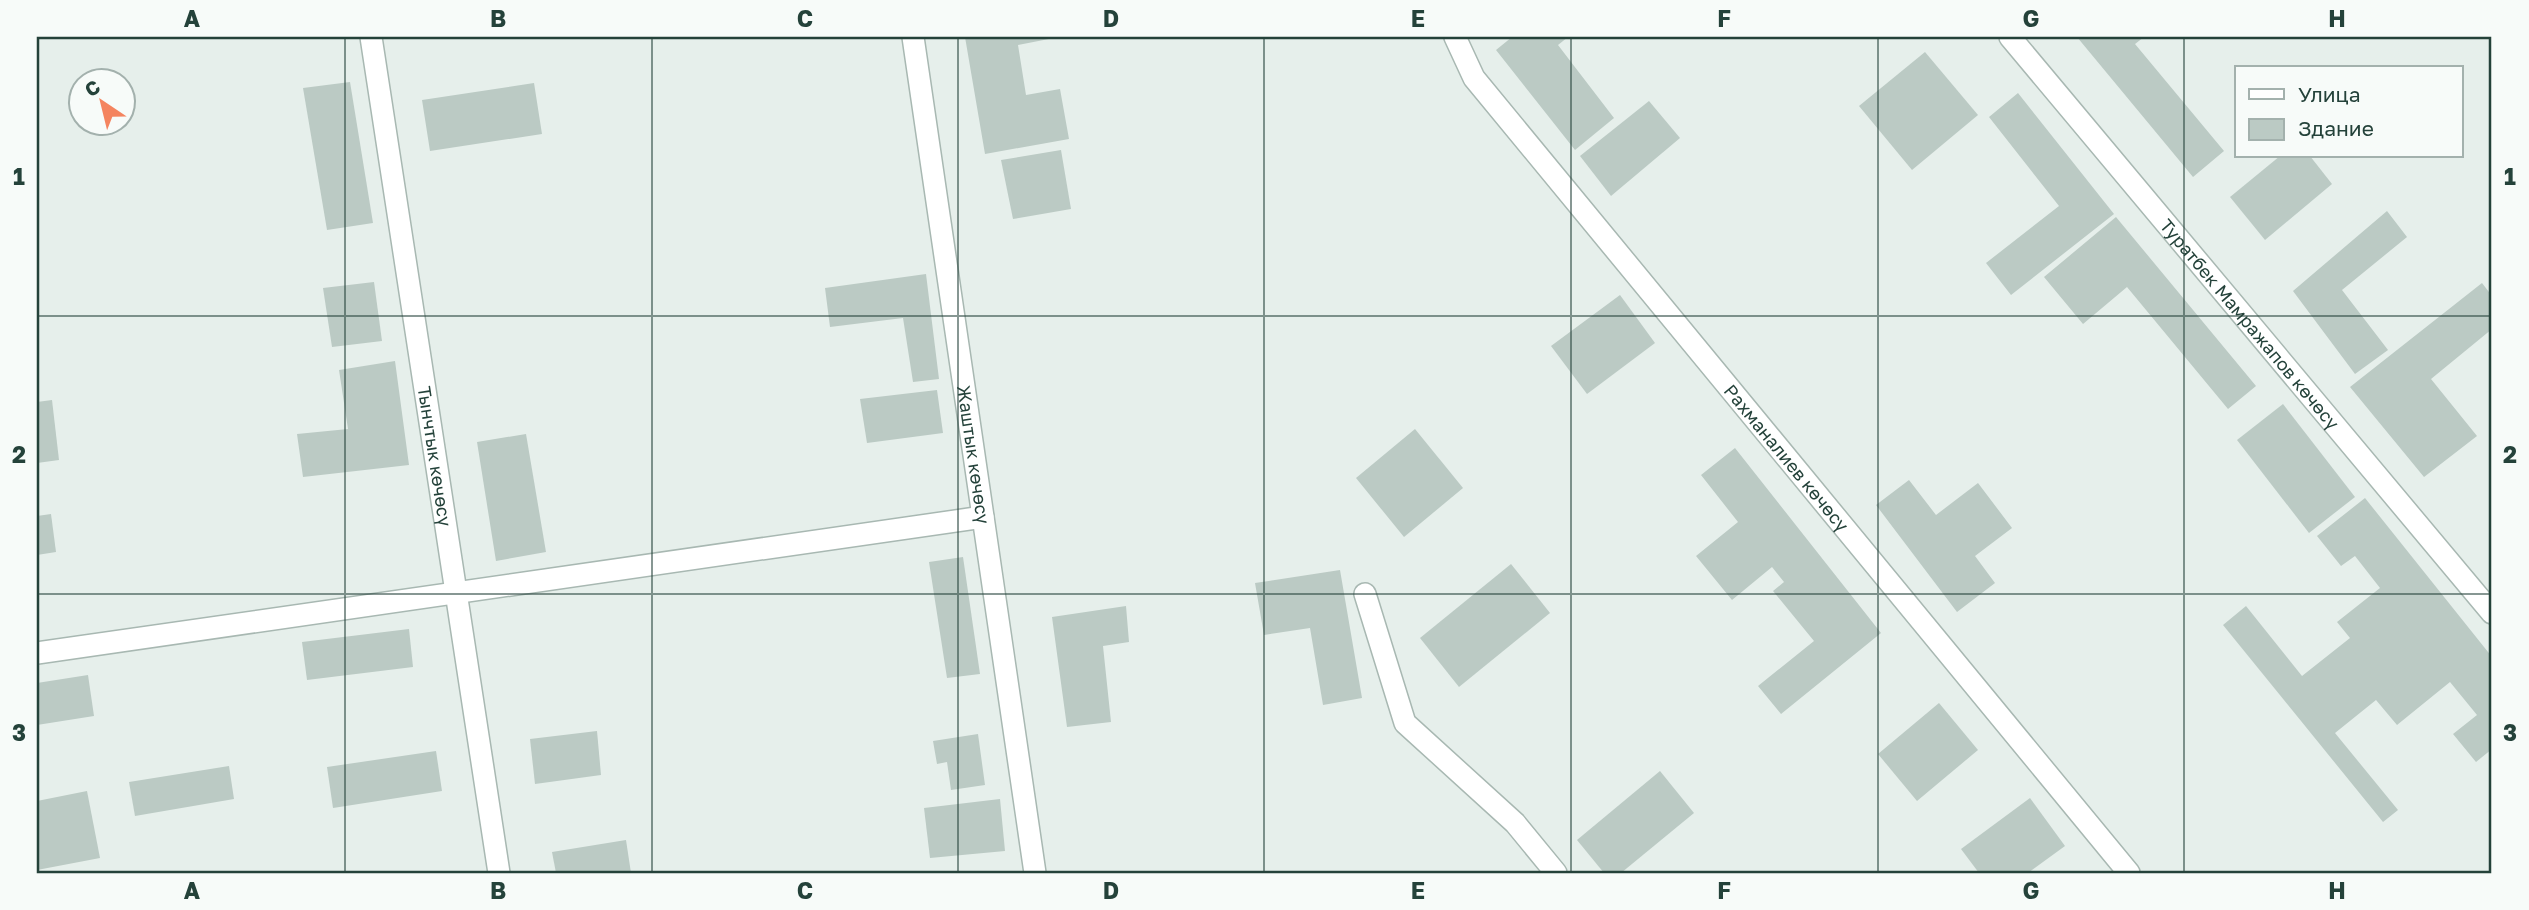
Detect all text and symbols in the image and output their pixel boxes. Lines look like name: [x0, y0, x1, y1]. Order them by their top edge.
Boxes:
text: A: [184, 4, 201, 32]
text: B: [490, 4, 506, 32]
text: C: [797, 4, 813, 32]
text: D: [1103, 4, 1119, 32]
text: E: [1411, 4, 1425, 32]
text: F: [1717, 4, 1731, 32]
text: G: [2023, 4, 2039, 32]
text: H: [2328, 4, 2346, 32]
north arrow: [66, 66, 136, 136]
legend: [2235, 66, 2462, 158]
text: С: [80, 74, 104, 101]
text: Улица: [2298, 81, 2361, 107]
text: Здание: [2298, 115, 2374, 141]
text: 1: [13, 162, 25, 190]
text: 1: [2504, 162, 2516, 190]
street label: Туратбек Мамражапов көчөсү: [2156, 214, 2344, 433]
street label: Рахманалиев көчөсү: [1720, 380, 1854, 536]
street label: Тынчтык көчөсү: [414, 384, 457, 528]
street label: Жаштык көчөсү: [953, 384, 995, 525]
text: 2: [12, 440, 26, 468]
text: 2: [2503, 440, 2517, 468]
text: 3: [12, 718, 26, 746]
text: 3: [2503, 718, 2517, 746]
text: A: [184, 876, 201, 904]
text: B: [490, 876, 506, 904]
text: C: [797, 876, 813, 904]
text: D: [1103, 876, 1119, 904]
text: E: [1411, 876, 1425, 904]
text: F: [1717, 876, 1731, 904]
text: G: [2023, 876, 2039, 904]
text: H: [2328, 876, 2346, 904]

